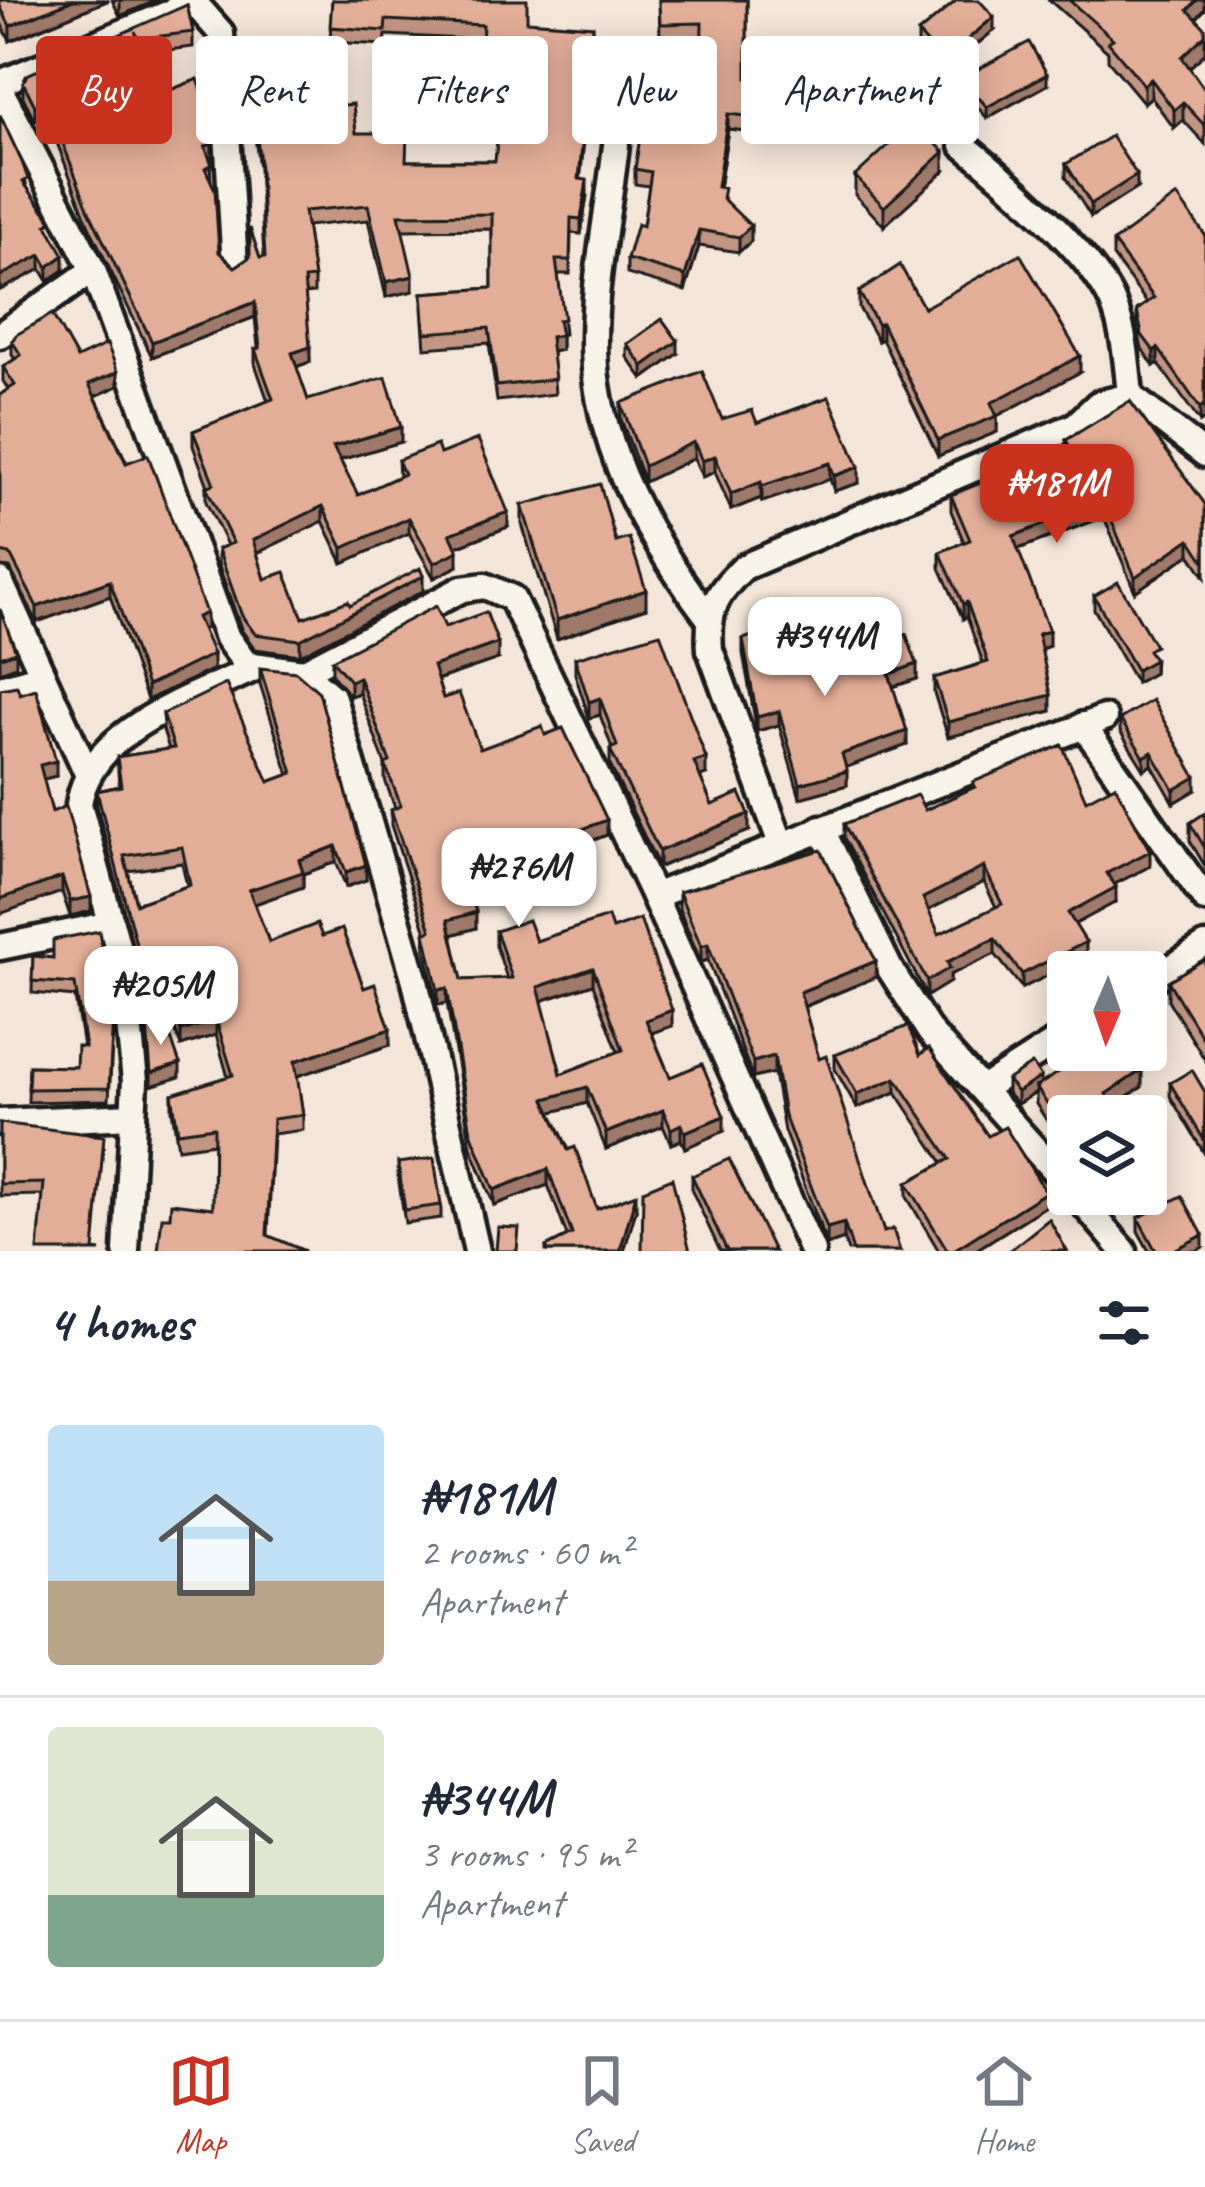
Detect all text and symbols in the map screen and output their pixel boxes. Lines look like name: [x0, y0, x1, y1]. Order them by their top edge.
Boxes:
chip: Buy: [36, 36, 172, 144]
chip: Rent: [196, 36, 348, 144]
chip: Filters: [372, 36, 548, 144]
chip: New: [572, 36, 717, 144]
chip: Apartment: [741, 36, 979, 144]
pin: ₦181M: [973, 444, 1141, 546]
text: ₦181M: [1007, 458, 1107, 507]
pin: ₦344M: [741, 597, 909, 699]
text: ₦344M: [775, 611, 875, 660]
pin: ₦276M: [435, 828, 603, 930]
text: ₦276M: [468, 842, 570, 891]
pin: ₦205M: [77, 946, 245, 1048]
north arrow: [1047, 951, 1167, 1071]
map controls: [1047, 951, 1167, 1215]
text: ₦205M: [111, 960, 211, 1009]
button: layers: [1047, 1095, 1167, 1215]
icon: filters: [1091, 1290, 1157, 1356]
text: 4 homes: [48, 1291, 192, 1355]
text: ₦181M: [420, 1464, 551, 1528]
icon: home: [144, 1473, 288, 1617]
text: 2 rooms · 60 m²: [420, 1528, 631, 1577]
text: Apartment: [420, 1577, 563, 1626]
text: ₦344M: [420, 1766, 551, 1830]
icon: home: [144, 1775, 288, 1919]
text: 3 rooms · 95 m²: [420, 1830, 631, 1879]
text: Apartment: [420, 1879, 563, 1928]
tab: Map: [168, 2048, 234, 2162]
tab: Saved: [569, 2048, 635, 2162]
tab: Home: [971, 2048, 1037, 2162]

